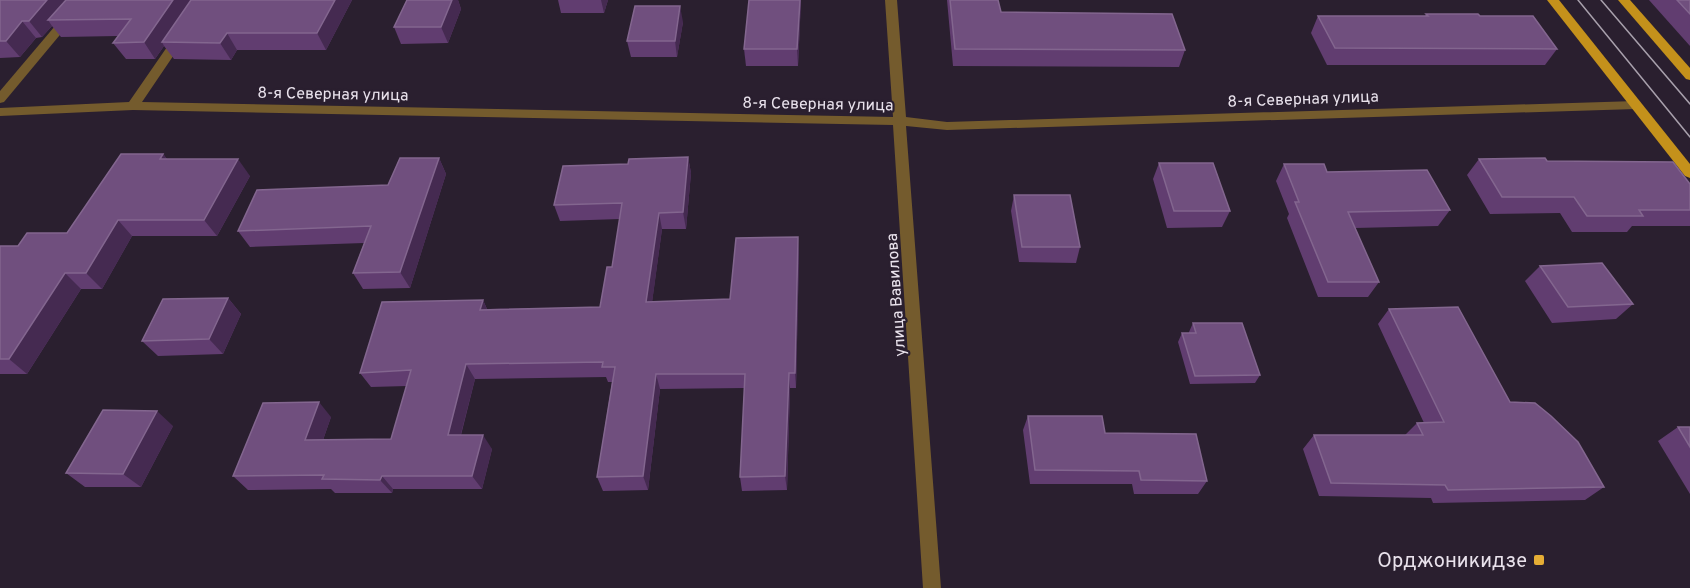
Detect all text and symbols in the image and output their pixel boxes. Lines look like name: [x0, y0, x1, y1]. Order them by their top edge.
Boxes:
street label: 8-я Северная улица: [257, 84, 409, 106]
street label: 8-я Северная улица: [1227, 87, 1379, 113]
street label: 8-я Северная улица: [742, 94, 894, 116]
street label: улица Вавилова: [883, 232, 911, 357]
place label: Орджоникидзе: [1377, 549, 1527, 575]
marker: Орджоникидзе: [1532, 553, 1546, 567]

